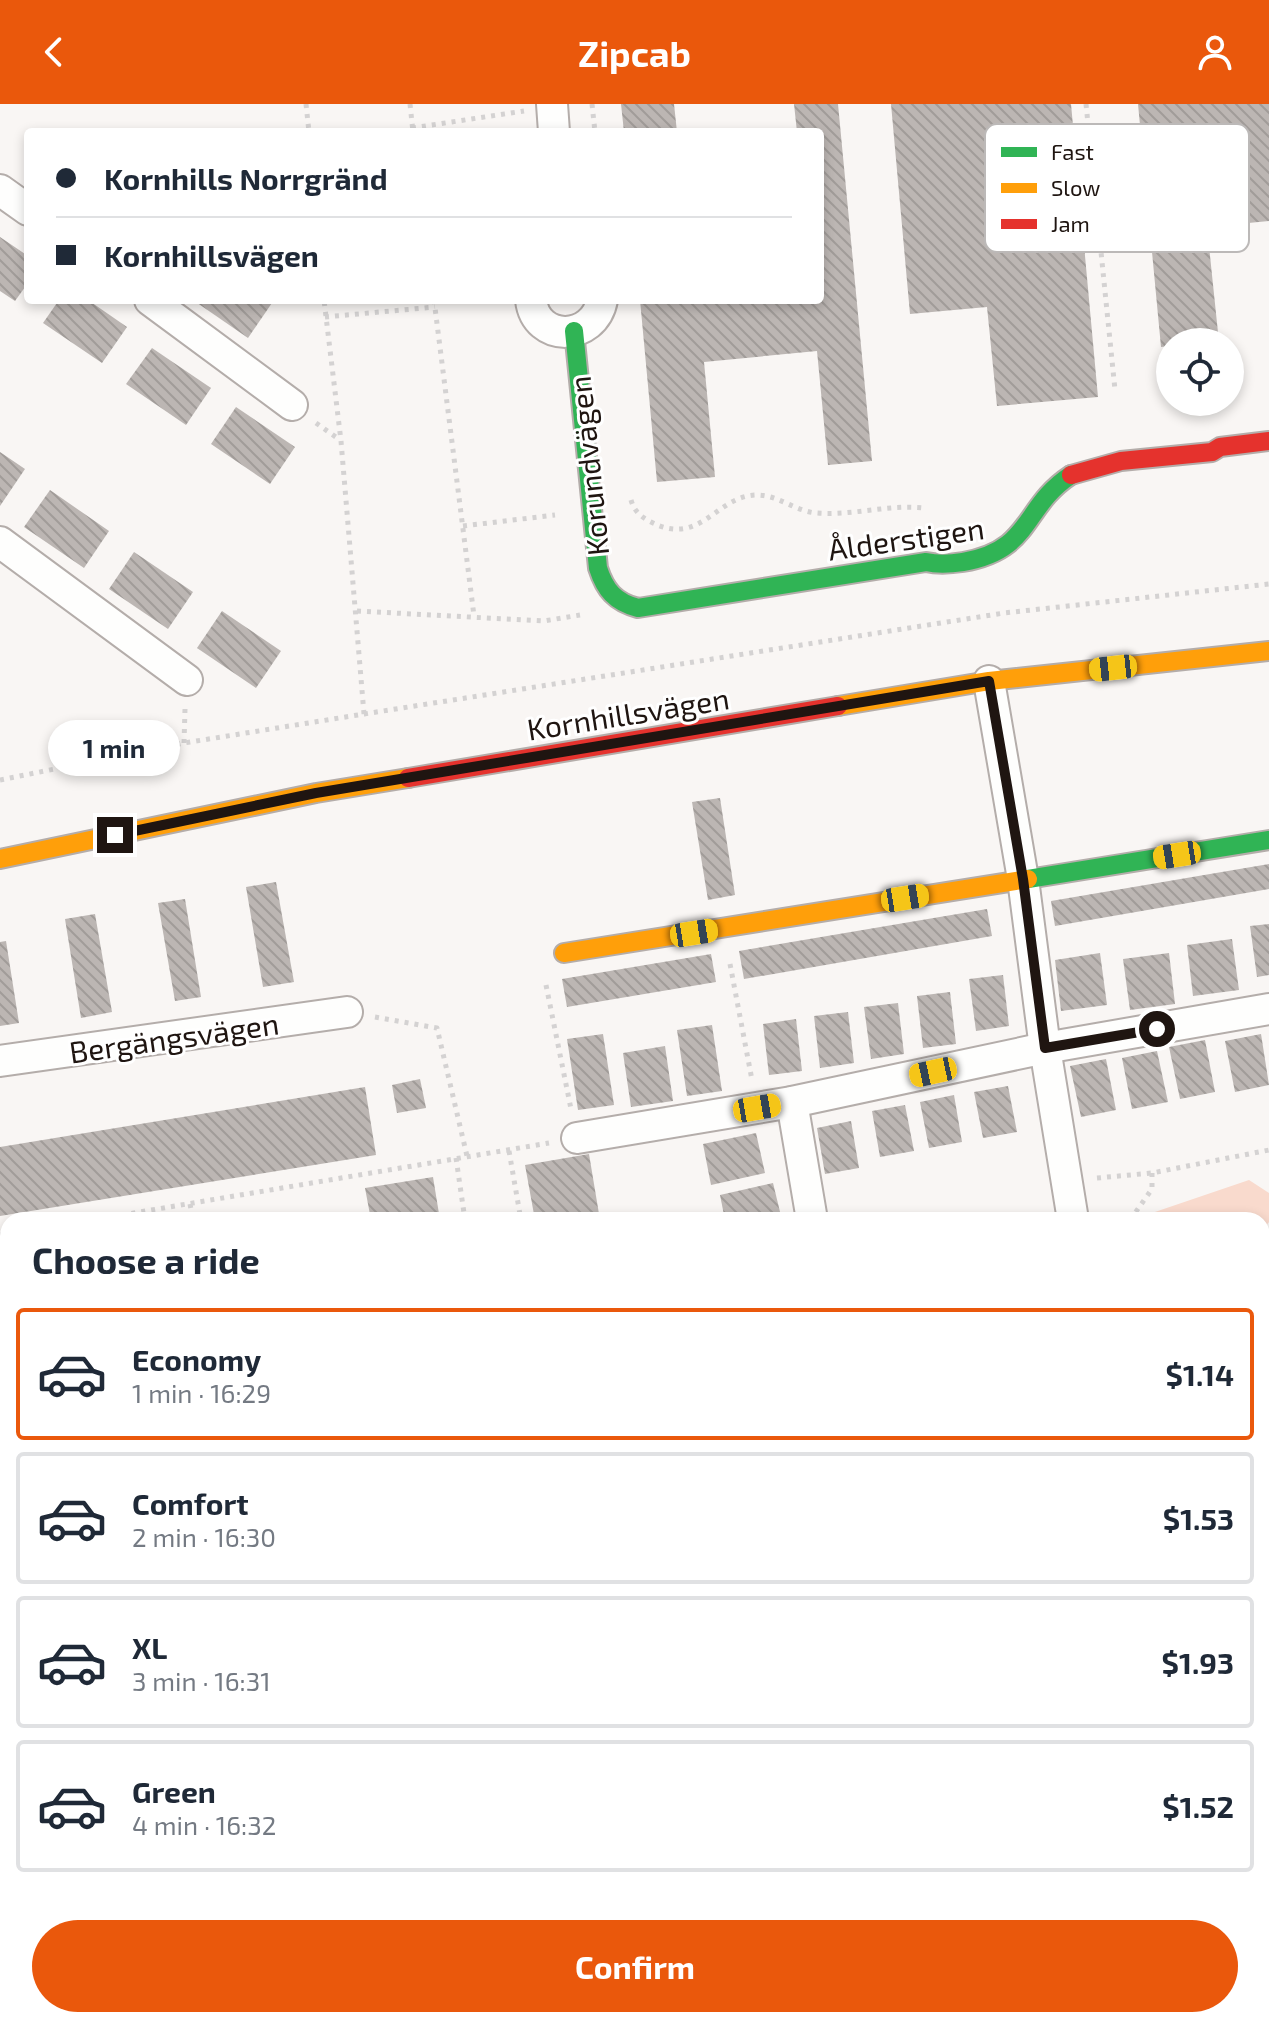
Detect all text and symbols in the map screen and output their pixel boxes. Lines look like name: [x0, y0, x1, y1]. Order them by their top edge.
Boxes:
icon: back: [32, 30, 76, 74]
icon: person: [1193, 30, 1237, 74]
text: Zipcab: [578, 31, 691, 74]
legend: [985, 124, 1249, 252]
text: Fast: [1051, 138, 1094, 164]
text: Kornhills Norrgränd: [104, 160, 388, 196]
text: Slow: [1051, 174, 1100, 200]
text: Jam: [1051, 210, 1090, 236]
text: Kornhillsvägen: [104, 237, 319, 273]
map controls: [1156, 328, 1244, 416]
button: locate: [1156, 328, 1244, 416]
street label: Korundvägen: [561, 374, 615, 558]
street label: Ålderstigen: [826, 509, 986, 567]
car: [1088, 654, 1138, 682]
street label: Kornhillsvägen: [524, 679, 732, 747]
callout: 1 min: [49, 719, 181, 775]
text: 1 min: [83, 732, 145, 763]
route end: [97, 817, 133, 853]
car: [1151, 839, 1203, 871]
car: [879, 882, 931, 914]
car: [668, 917, 720, 949]
street label: Bergängsvägen: [67, 1004, 281, 1070]
route start: [1139, 1011, 1175, 1047]
car: [907, 1055, 959, 1089]
car: [731, 1092, 783, 1124]
text: Choose a ride: [32, 1238, 260, 1281]
icon: car: [36, 1338, 108, 1410]
text: Economy: [132, 1341, 261, 1377]
text: $1.14: [1166, 1356, 1234, 1392]
text: 1 min · 16:29: [132, 1377, 271, 1408]
icon: car: [36, 1482, 108, 1554]
text: Comfort: [132, 1485, 249, 1521]
text: $1.53: [1163, 1500, 1234, 1536]
text: 2 min · 16:30: [132, 1521, 276, 1552]
icon: car: [36, 1626, 108, 1698]
text: XL: [132, 1629, 167, 1665]
text: $1.93: [1162, 1644, 1234, 1680]
text: 3 min · 16:31: [132, 1665, 270, 1696]
icon: car: [36, 1770, 108, 1842]
text: Green: [132, 1773, 216, 1809]
text: $1.52: [1162, 1788, 1234, 1824]
text: 4 min · 16:32: [132, 1809, 276, 1840]
button: Confirm: [32, 1920, 1238, 2012]

